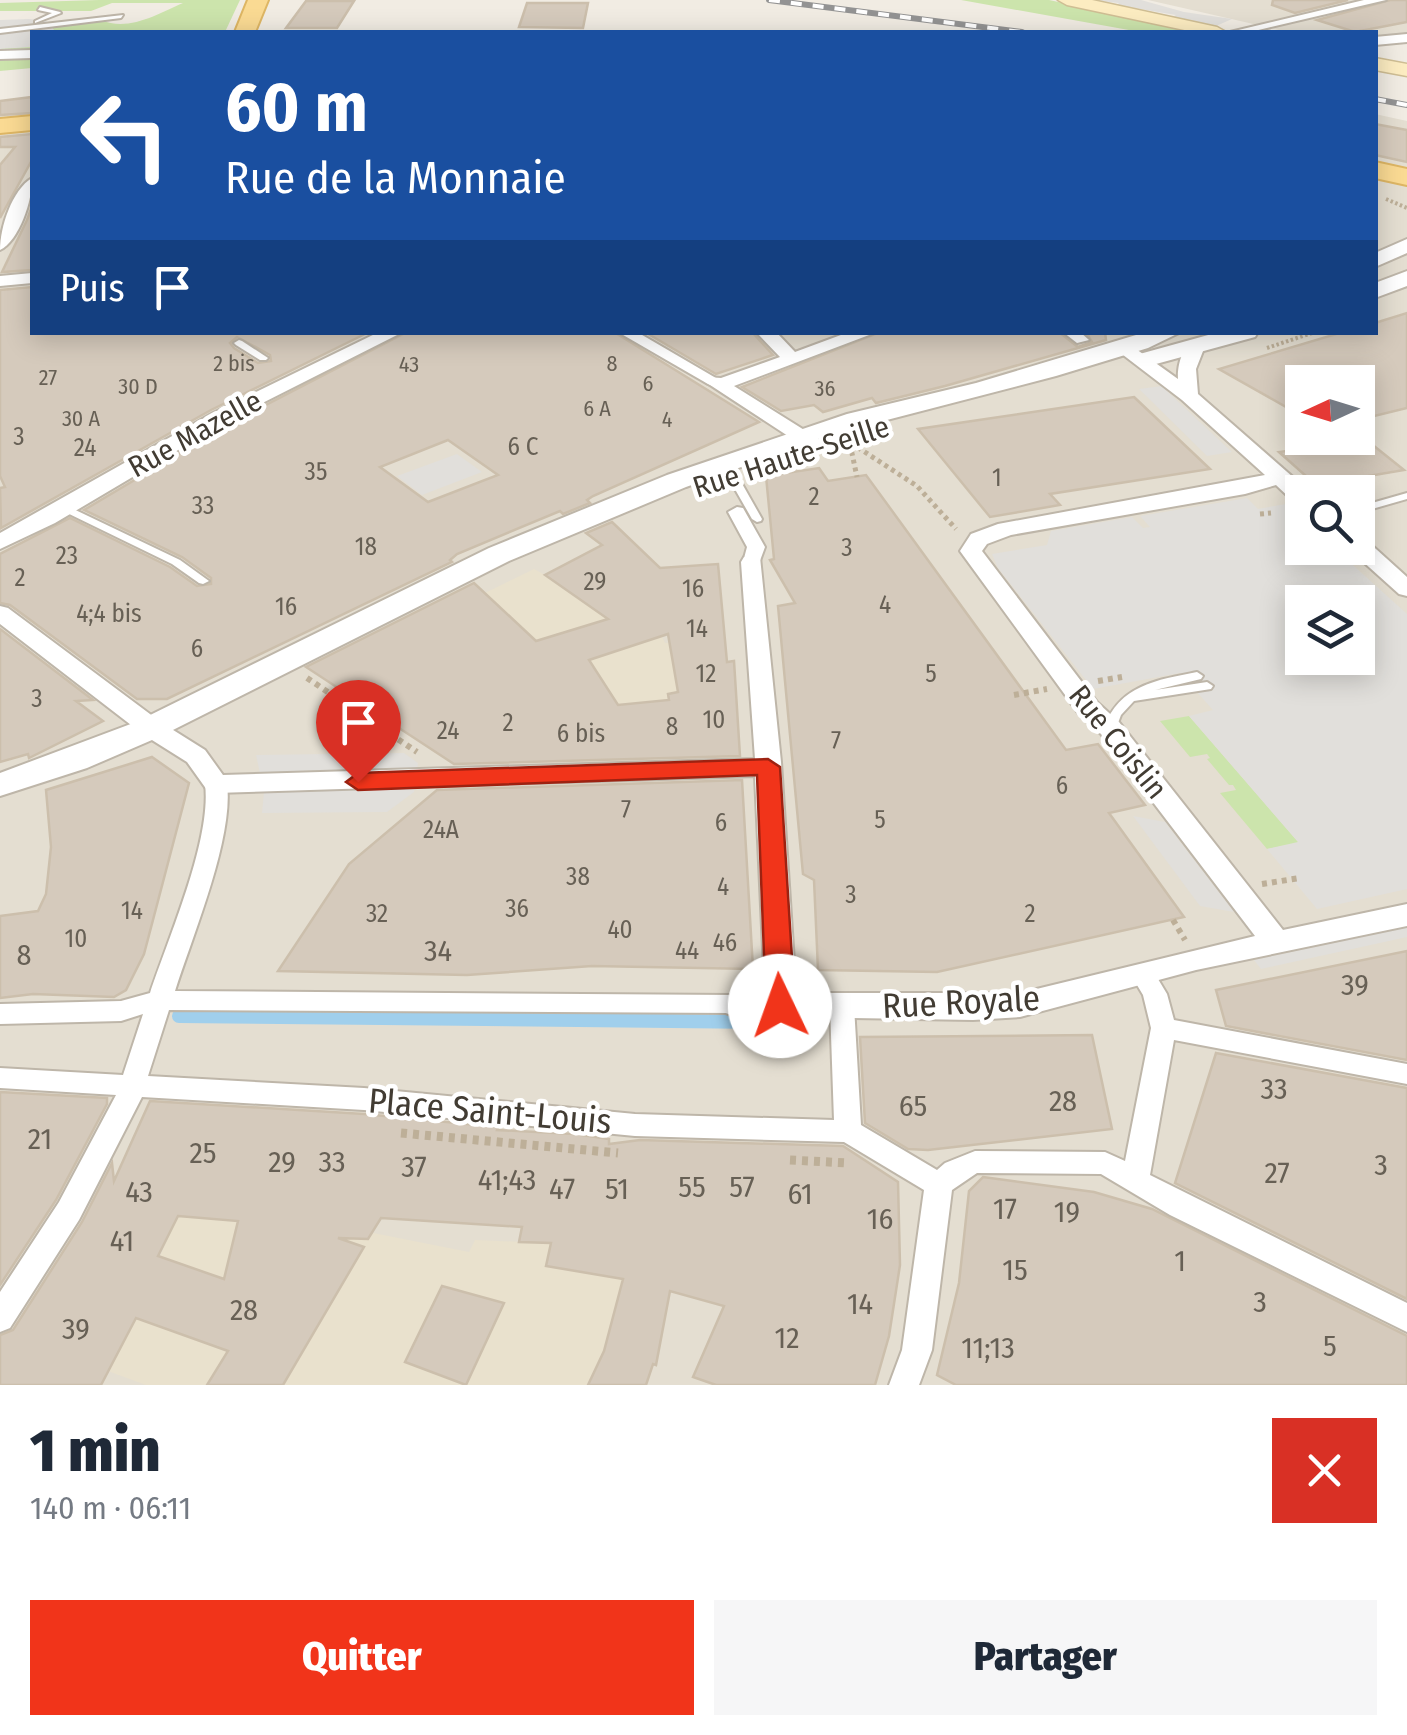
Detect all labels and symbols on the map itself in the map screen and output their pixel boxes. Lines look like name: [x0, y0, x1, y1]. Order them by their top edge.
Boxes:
house number: 2 bis: [213, 350, 255, 377]
house number: 8: [606, 350, 618, 377]
house number: 43: [399, 351, 419, 378]
house number: 27: [39, 364, 57, 391]
north arrow: [1285, 365, 1375, 455]
house number: 6: [643, 370, 654, 397]
house number: 30 D: [118, 373, 158, 400]
house number: 36: [815, 375, 836, 402]
street label: Rue Mazelle: [122, 383, 268, 485]
house number: 6 A: [583, 395, 611, 422]
house number: 30 A: [62, 405, 100, 432]
house number: 4: [662, 406, 673, 433]
street label: Rue Haute-Seille: [688, 408, 894, 506]
house number: 3: [13, 422, 25, 452]
house number: 6 C: [508, 432, 539, 462]
house number: 24: [74, 433, 96, 463]
house number: 35: [305, 457, 327, 487]
house number: 1: [992, 463, 1002, 493]
house number: 2: [808, 482, 820, 512]
house number: 33: [192, 491, 214, 521]
house number: 18: [355, 532, 377, 562]
house number: 3: [841, 533, 853, 563]
house number: 23: [56, 541, 78, 571]
house number: 2: [14, 563, 26, 593]
house number: 29: [583, 567, 607, 597]
house number: 16: [682, 574, 704, 604]
house number: 4: [879, 590, 891, 620]
house number: 16: [275, 592, 297, 622]
house number: 4;4 bis: [76, 599, 142, 629]
house number: 14: [686, 614, 708, 644]
house number: 6: [191, 634, 203, 664]
house number: 12: [696, 659, 716, 689]
house number: 5: [925, 659, 937, 689]
street label: Rue Coislin: [1061, 678, 1175, 806]
pin: [316, 680, 401, 783]
house number: 3: [31, 684, 43, 714]
house number: 10: [703, 705, 725, 735]
house number: 2: [502, 708, 514, 738]
house number: 8: [666, 712, 678, 742]
house number: 24: [437, 716, 459, 746]
house number: 6 bis: [557, 719, 605, 749]
house number: 7: [831, 726, 841, 756]
house number: 6: [1056, 771, 1068, 801]
house number: 7: [621, 795, 631, 825]
house number: 5: [874, 805, 886, 835]
house number: 6: [715, 808, 727, 838]
house number: 24A: [423, 815, 459, 845]
house number: 38: [566, 862, 590, 892]
house number: 4: [717, 872, 729, 902]
house number: 3: [845, 880, 857, 910]
house number: 36: [505, 894, 529, 924]
house number: 14: [121, 896, 143, 926]
house number: 32: [366, 899, 388, 929]
house number: 2: [1024, 899, 1036, 929]
house number: 40: [607, 915, 633, 945]
house number: 10: [65, 924, 87, 954]
house number: 46: [713, 928, 737, 958]
house number: 34: [424, 933, 452, 969]
house number: 44: [675, 936, 699, 966]
house number: 8: [17, 937, 32, 973]
position arrow: [728, 954, 832, 1058]
house number: 39: [1341, 967, 1369, 1003]
street label: Rue Royale: [881, 977, 1041, 1027]
house number: 33: [1260, 1071, 1288, 1107]
street label: Place Saint-Louis: [367, 1079, 613, 1143]
house number: 28: [1049, 1083, 1077, 1119]
house number: 65: [899, 1088, 927, 1124]
house number: 21: [28, 1121, 52, 1157]
house number: 25: [190, 1135, 217, 1171]
house number: 29: [268, 1144, 296, 1180]
house number: 33: [318, 1144, 346, 1180]
house number: 3: [1374, 1147, 1388, 1183]
house number: 37: [401, 1149, 427, 1185]
house number: 27: [1264, 1155, 1290, 1191]
house number: 41;43: [478, 1162, 536, 1198]
house number: 55: [678, 1169, 706, 1205]
house number: 57: [729, 1169, 755, 1205]
house number: 47: [549, 1171, 575, 1207]
house number: 51: [605, 1171, 629, 1207]
house number: 43: [125, 1174, 153, 1210]
house number: 61: [787, 1176, 813, 1212]
house number: 17: [993, 1191, 1017, 1227]
house number: 19: [1054, 1194, 1080, 1230]
house number: 16: [867, 1201, 893, 1237]
house number: 41: [110, 1223, 134, 1259]
house number: 1: [1174, 1243, 1186, 1279]
house number: 15: [1002, 1252, 1028, 1288]
house number: 3: [1253, 1284, 1267, 1320]
house number: 14: [847, 1286, 873, 1322]
house number: 28: [230, 1292, 258, 1328]
house number: 39: [62, 1311, 90, 1347]
house number: 12: [775, 1320, 799, 1356]
house number: 5: [1323, 1328, 1337, 1364]
house number: 11;13: [961, 1330, 1015, 1366]

